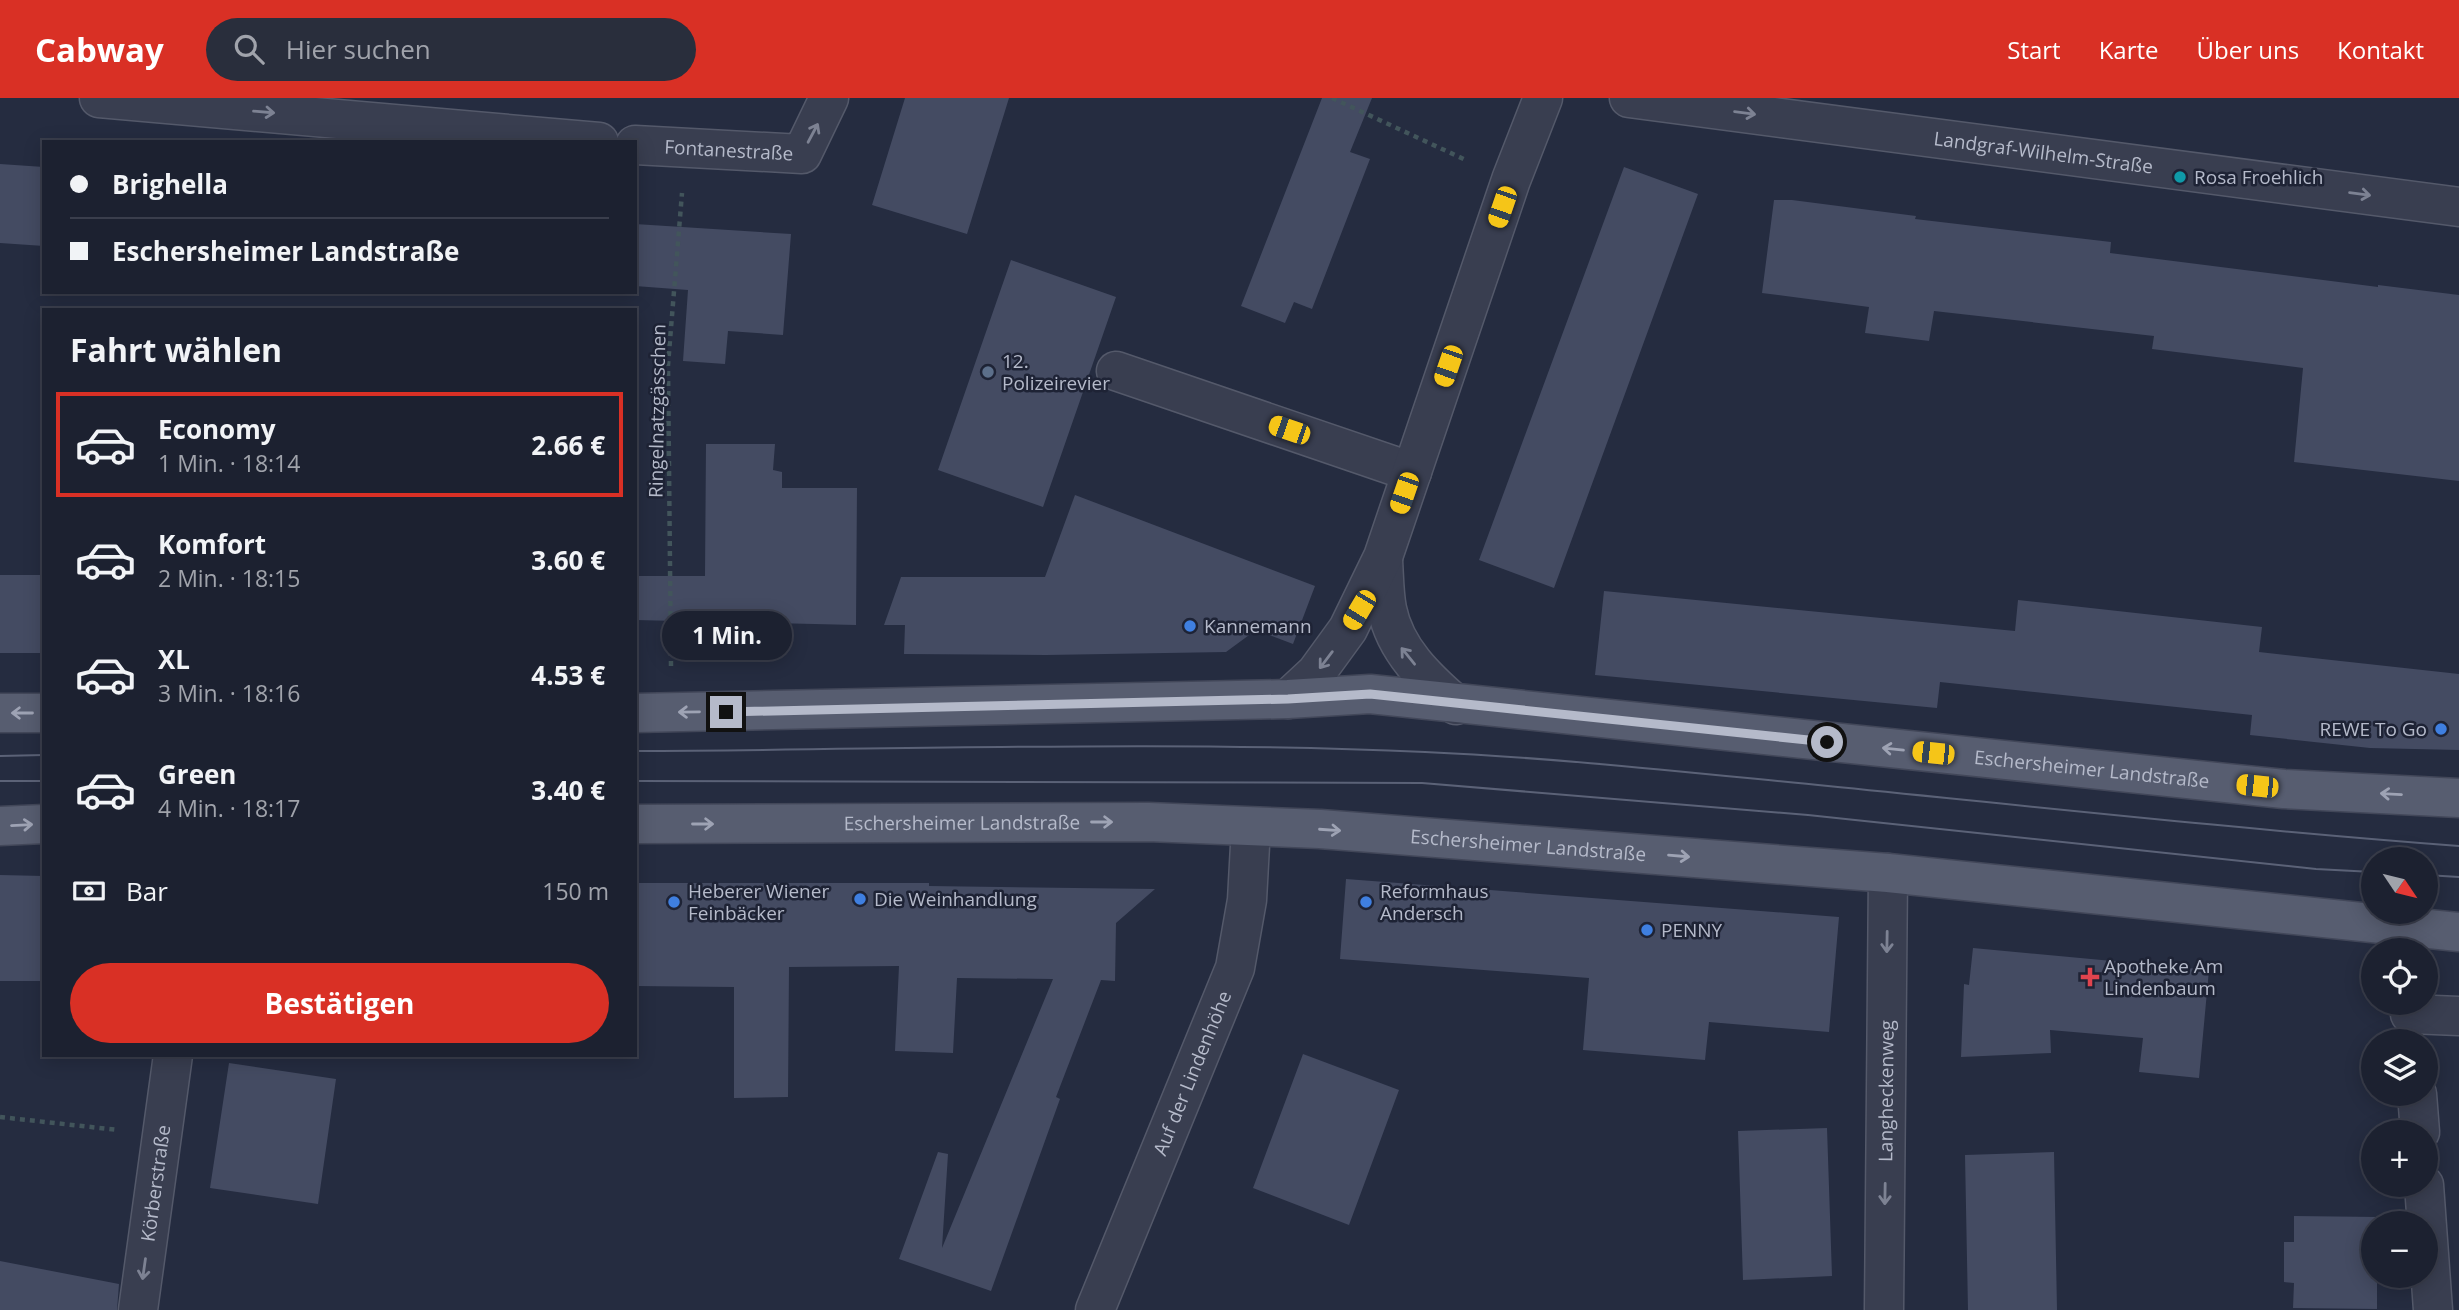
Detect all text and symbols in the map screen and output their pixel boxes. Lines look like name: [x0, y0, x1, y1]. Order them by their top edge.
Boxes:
search box: [206, 18, 696, 81]
text: Cabway: [35, 27, 164, 72]
icon: search: [230, 30, 268, 68]
text: Hier suchen: [286, 31, 431, 67]
text: Start: [2007, 33, 2061, 66]
text: Karte: [2099, 33, 2159, 66]
text: Über uns: [2197, 33, 2299, 66]
text: Kontakt: [2337, 33, 2424, 66]
one-way arrow: [253, 106, 275, 119]
one-way arrow: [1734, 107, 1756, 120]
one-way arrow: [806, 123, 820, 143]
street label: Landgraf-Wilhelm-Straße: [1932, 125, 2155, 180]
street label: Fontanestraße: [664, 134, 794, 167]
place label: Rosa Froehlich: [2194, 164, 2323, 190]
text: Brighella: [112, 166, 228, 202]
marker: Rosa Froehlich: [2172, 169, 2188, 185]
car: [1486, 184, 1519, 230]
one-way arrow: [2348, 188, 2371, 201]
text: Eschersheimer Landstraße: [112, 233, 459, 269]
street label: Ringelnatzgässchen: [642, 324, 672, 498]
text: Fahrt wählen: [70, 328, 282, 371]
car: [1432, 343, 1465, 389]
place label: 12. Polizeirevier: [1002, 348, 1110, 396]
marker: 12. Polizeirevier: [980, 364, 996, 380]
text: Economy: [158, 411, 276, 447]
icon: car: [74, 413, 137, 476]
car: [1266, 413, 1313, 447]
text: 2.66 €: [531, 427, 605, 463]
text: 1 Min. · 18:14: [158, 447, 300, 479]
car: [1388, 470, 1421, 516]
text: Komfort: [158, 526, 266, 562]
icon: car: [74, 528, 137, 591]
text: 3.60 €: [531, 542, 605, 578]
text: 2 Min. · 18:15: [158, 562, 300, 594]
car: [1340, 587, 1379, 633]
callout: 1 Min.: [661, 610, 791, 660]
place label: Kannemann: [1204, 613, 1312, 639]
marker: Kannemann: [1182, 618, 1198, 634]
text: 1 Min.: [692, 619, 762, 651]
text: XL: [158, 641, 190, 677]
icon: car: [74, 643, 137, 706]
one-way arrow: [1400, 648, 1416, 666]
one-way arrow: [1319, 650, 1334, 669]
text: 4.53 €: [531, 657, 605, 693]
text: 3 Min. · 18:16: [158, 677, 300, 709]
route end: [710, 696, 742, 728]
one-way arrow: [11, 706, 34, 720]
one-way arrow: [678, 706, 701, 719]
place label: REWE To Go: [2320, 716, 2427, 742]
marker: REWE To Go: [2433, 721, 2449, 737]
route start: [1811, 726, 1843, 758]
car: [1912, 740, 1955, 766]
one-way arrow: [1883, 742, 1905, 755]
street label: Eschersheimer Landstraße: [1973, 744, 2211, 794]
text: Green: [158, 756, 236, 792]
icon: car: [74, 758, 137, 821]
text: 3.40 €: [531, 772, 605, 808]
car: [2236, 773, 2279, 799]
one-way arrow: [2380, 788, 2403, 801]
text: 4 Min. · 18:17: [158, 792, 300, 824]
street label: Eschersheimer Landstraße: [844, 809, 1080, 836]
one-way arrow: [1091, 815, 1114, 829]
one-way arrow: [692, 817, 715, 831]
one-way arrow: [10, 819, 33, 832]
street label: Eschersheimer Landstraße: [1409, 823, 1647, 867]
one-way arrow: [1318, 824, 1341, 837]
north arrow: [2361, 847, 2438, 924]
map controls: [2361, 847, 2438, 1288]
one-way arrow: [1667, 850, 1690, 863]
icon: cash: [70, 872, 108, 910]
text: Bar: [126, 873, 168, 909]
text: 150 m: [542, 875, 609, 907]
place label: Heberer Wiener Feinbäcker: [688, 878, 829, 926]
place label: Reformhaus Andersch: [1380, 878, 1489, 926]
place label: Die Weinhandlung: [874, 886, 1037, 912]
marker: Die Weinhandlung: [852, 891, 868, 907]
marker: Heberer Wiener Feinbäcker: [666, 894, 682, 910]
marker: Reformhaus Andersch: [1358, 894, 1374, 910]
place label: PENNY: [1661, 917, 1723, 943]
marker: PENNY: [1639, 922, 1655, 938]
one-way arrow: [1881, 930, 1894, 953]
button: locate: [2361, 938, 2438, 1015]
place label: Apotheke Am Lindenbaum: [2104, 953, 2223, 1001]
button: Bestätigen: [70, 963, 609, 1043]
marker: Apotheke Am Lindenbaum: [2082, 969, 2098, 985]
street label: Auf der Lindenhöhe: [1147, 987, 1237, 1159]
street label: Langheckenweg: [1872, 1020, 1900, 1162]
button: layers: [2361, 1029, 2438, 1106]
button: +: [2361, 1120, 2438, 1197]
street label: Körberstraße: [135, 1123, 176, 1243]
one-way arrow: [1878, 1182, 1892, 1205]
button: −: [2361, 1211, 2438, 1288]
one-way arrow: [138, 1257, 151, 1279]

